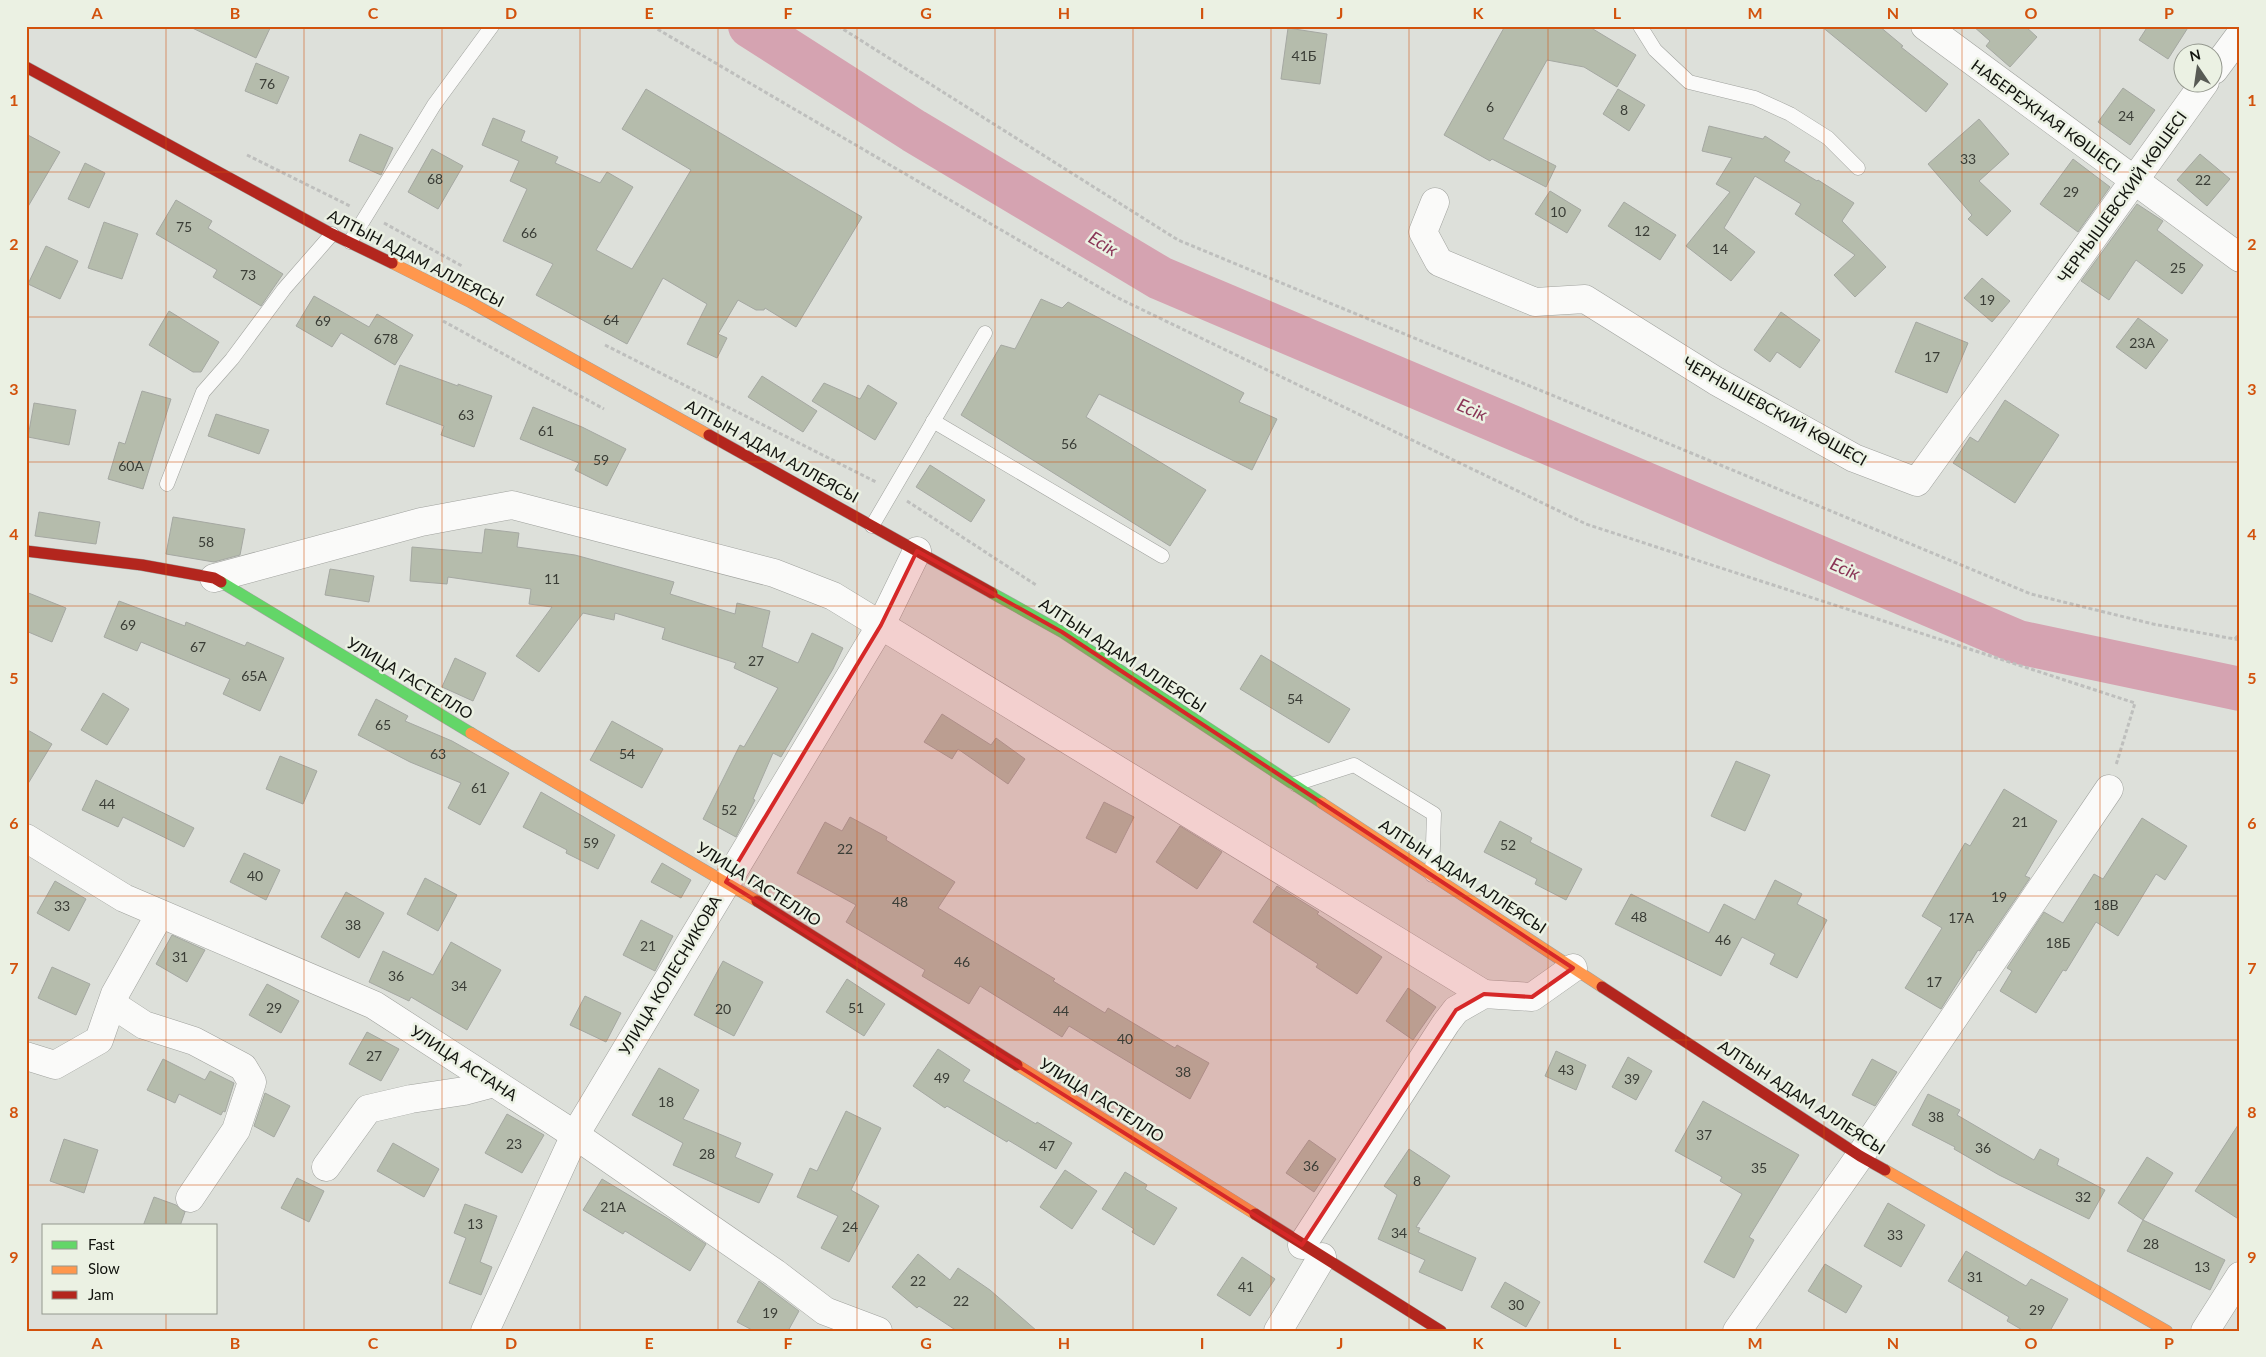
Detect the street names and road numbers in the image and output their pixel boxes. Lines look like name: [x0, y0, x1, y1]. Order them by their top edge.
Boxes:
street label: НАБЕРЕЖНАЯ КӨШЕСІ: [1968, 55, 2125, 176]
street label: ЧЕРНЫШЕВСКИЙ КӨШЕСІ: [2053, 107, 2190, 286]
street label: АЛТЫН АДАМ АЛЛЕЯСЫ: [325, 205, 508, 310]
street label: ЧЕРНЫШЕВСКИЙ КӨШЕСІ: [1680, 352, 1870, 469]
street label: АЛТЫН АДАМ АЛЛЕЯСЫ: [682, 395, 862, 506]
street label: АЛТЫН АДАМ АЛЛЕЯСЫ: [1036, 593, 1210, 716]
street label: УЛИЦА ГАСТЕЛЛО: [344, 633, 477, 723]
street label: АЛТЫН АДАМ АЛЛЕЯСЫ: [1376, 814, 1550, 937]
street label: УЛИЦА ГАСТЕЛЛО: [693, 838, 825, 930]
street label: УЛИЦА КОЛЕСНИКОВА: [614, 891, 725, 1058]
street label: УЛИЦА АСТАНА: [407, 1021, 521, 1104]
street label: АЛТЫН АДАМ АЛЛЕЯСЫ: [1715, 1035, 1889, 1158]
street label: УЛИЦА ГАСТЕЛЛО: [1036, 1054, 1168, 1146]

